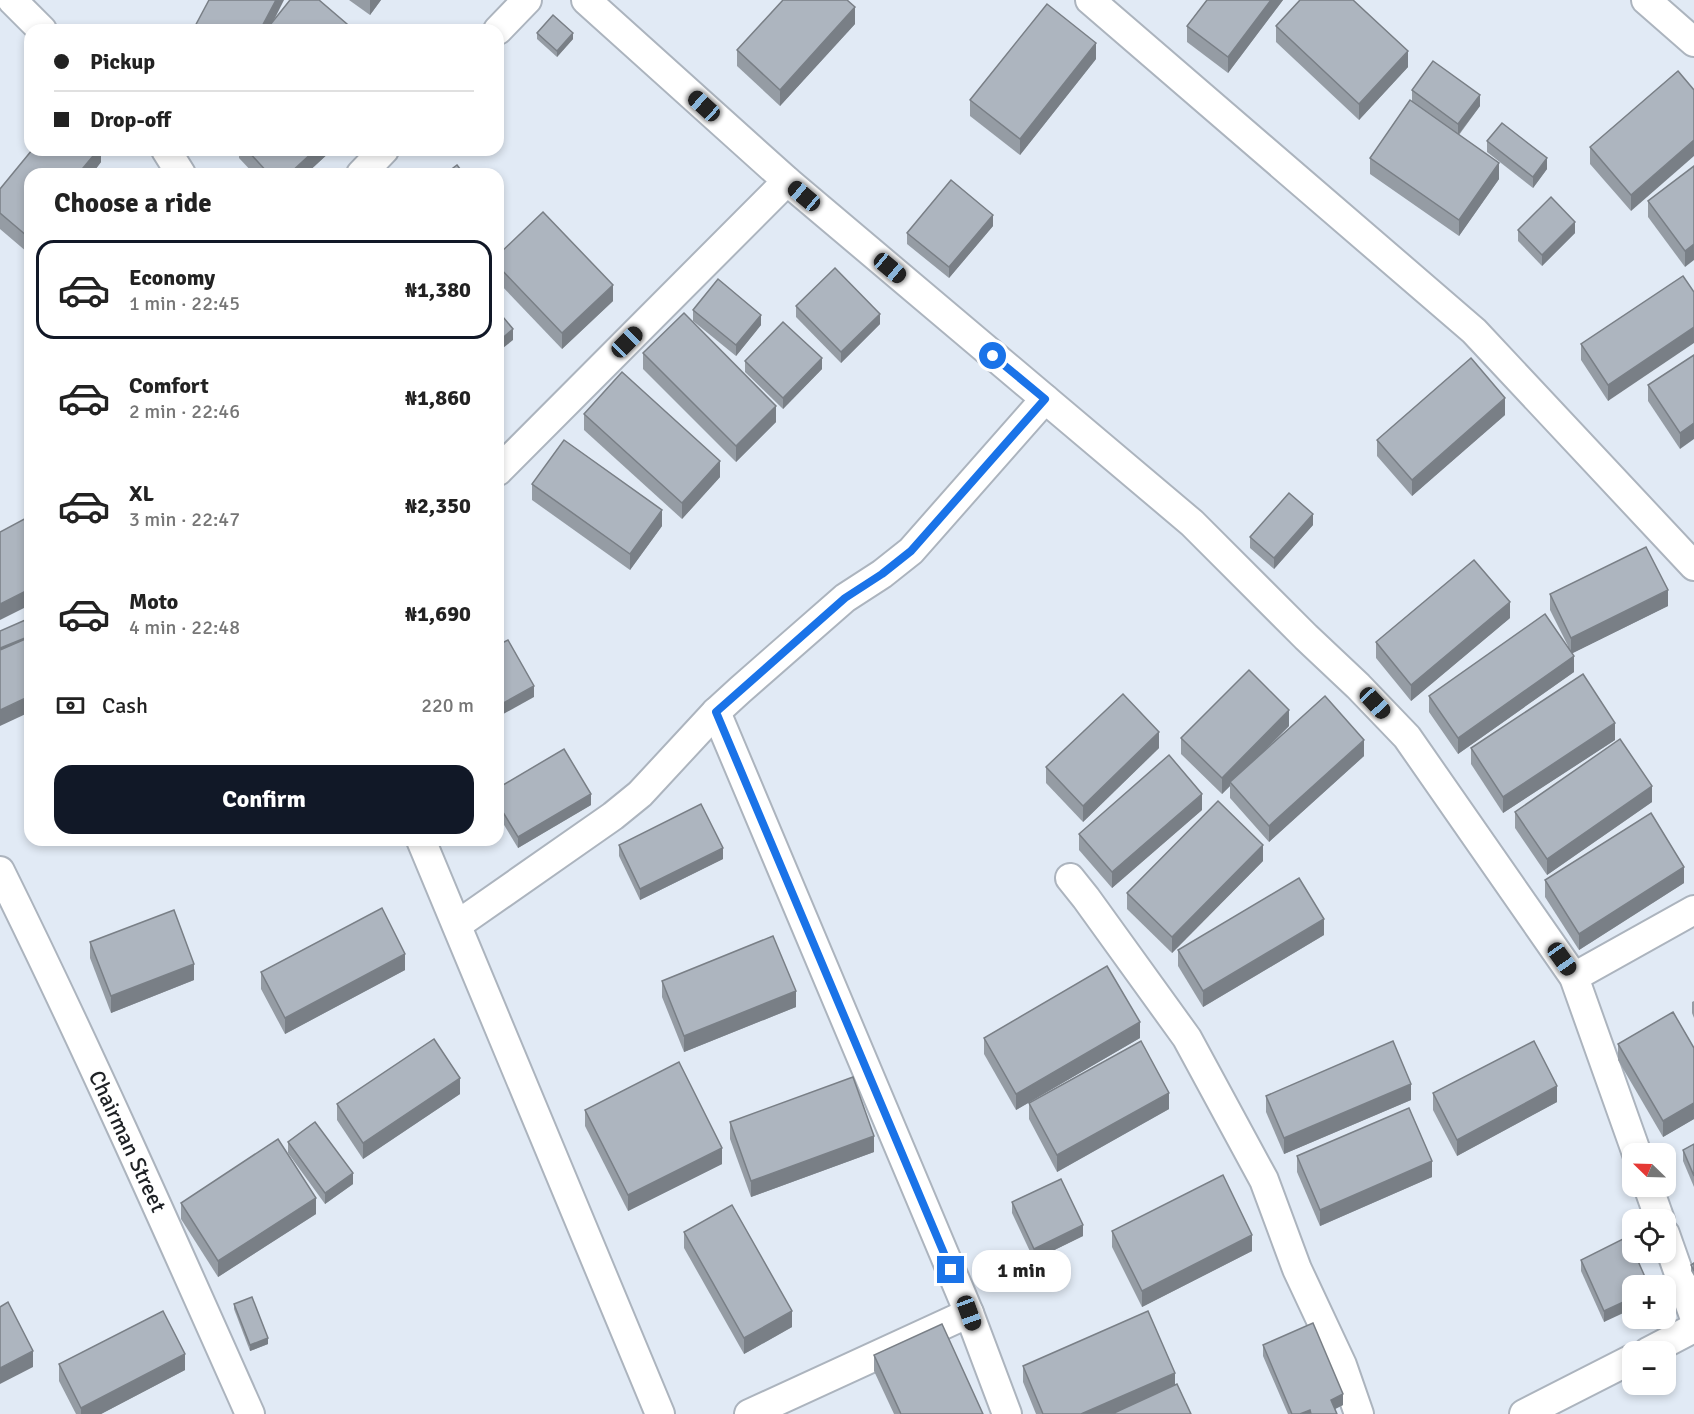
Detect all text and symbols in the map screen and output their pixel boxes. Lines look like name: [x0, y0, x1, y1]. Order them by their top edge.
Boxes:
text: Pickup: [90, 48, 155, 75]
car: [685, 87, 723, 125]
text: Drop-off: [90, 106, 171, 133]
car: [784, 178, 824, 214]
text: Choose a ride: [54, 187, 212, 220]
car: [870, 250, 910, 286]
icon: car: [57, 263, 111, 317]
text: Economy: [129, 264, 215, 291]
text: ₦1,380: [405, 276, 471, 303]
text: 1 min · 22:45: [129, 291, 240, 316]
car: [608, 323, 646, 361]
route start: [979, 342, 1006, 369]
icon: car: [57, 371, 111, 425]
text: Comfort: [129, 372, 209, 399]
text: ₦1,860: [405, 384, 471, 411]
text: 2 min · 22:46: [129, 399, 240, 424]
icon: car: [57, 479, 111, 533]
text: XL: [129, 480, 154, 507]
text: ₦2,350: [405, 492, 471, 519]
text: 3 min · 22:47: [129, 507, 240, 532]
icon: car: [57, 587, 111, 641]
text: Moto: [129, 588, 178, 615]
text: ₦1,690: [405, 600, 471, 627]
text: 4 min · 22:48: [129, 615, 240, 640]
car: [1356, 684, 1394, 722]
icon: cash: [54, 689, 87, 722]
text: Cash: [102, 692, 148, 719]
text: 220 m: [421, 693, 474, 718]
button: Confirm: [54, 765, 474, 834]
car: [1544, 939, 1580, 979]
street label: Chairman Street: [83, 1066, 172, 1217]
north arrow: [1622, 1143, 1676, 1197]
map controls: [1622, 1143, 1676, 1395]
button: locate: [1622, 1209, 1676, 1263]
callout: 1 min: [972, 1249, 1071, 1291]
route end: [937, 1256, 964, 1283]
text: 1 min: [997, 1258, 1046, 1283]
button: +: [1622, 1275, 1676, 1329]
car: [954, 1293, 984, 1333]
button: −: [1622, 1341, 1676, 1395]

